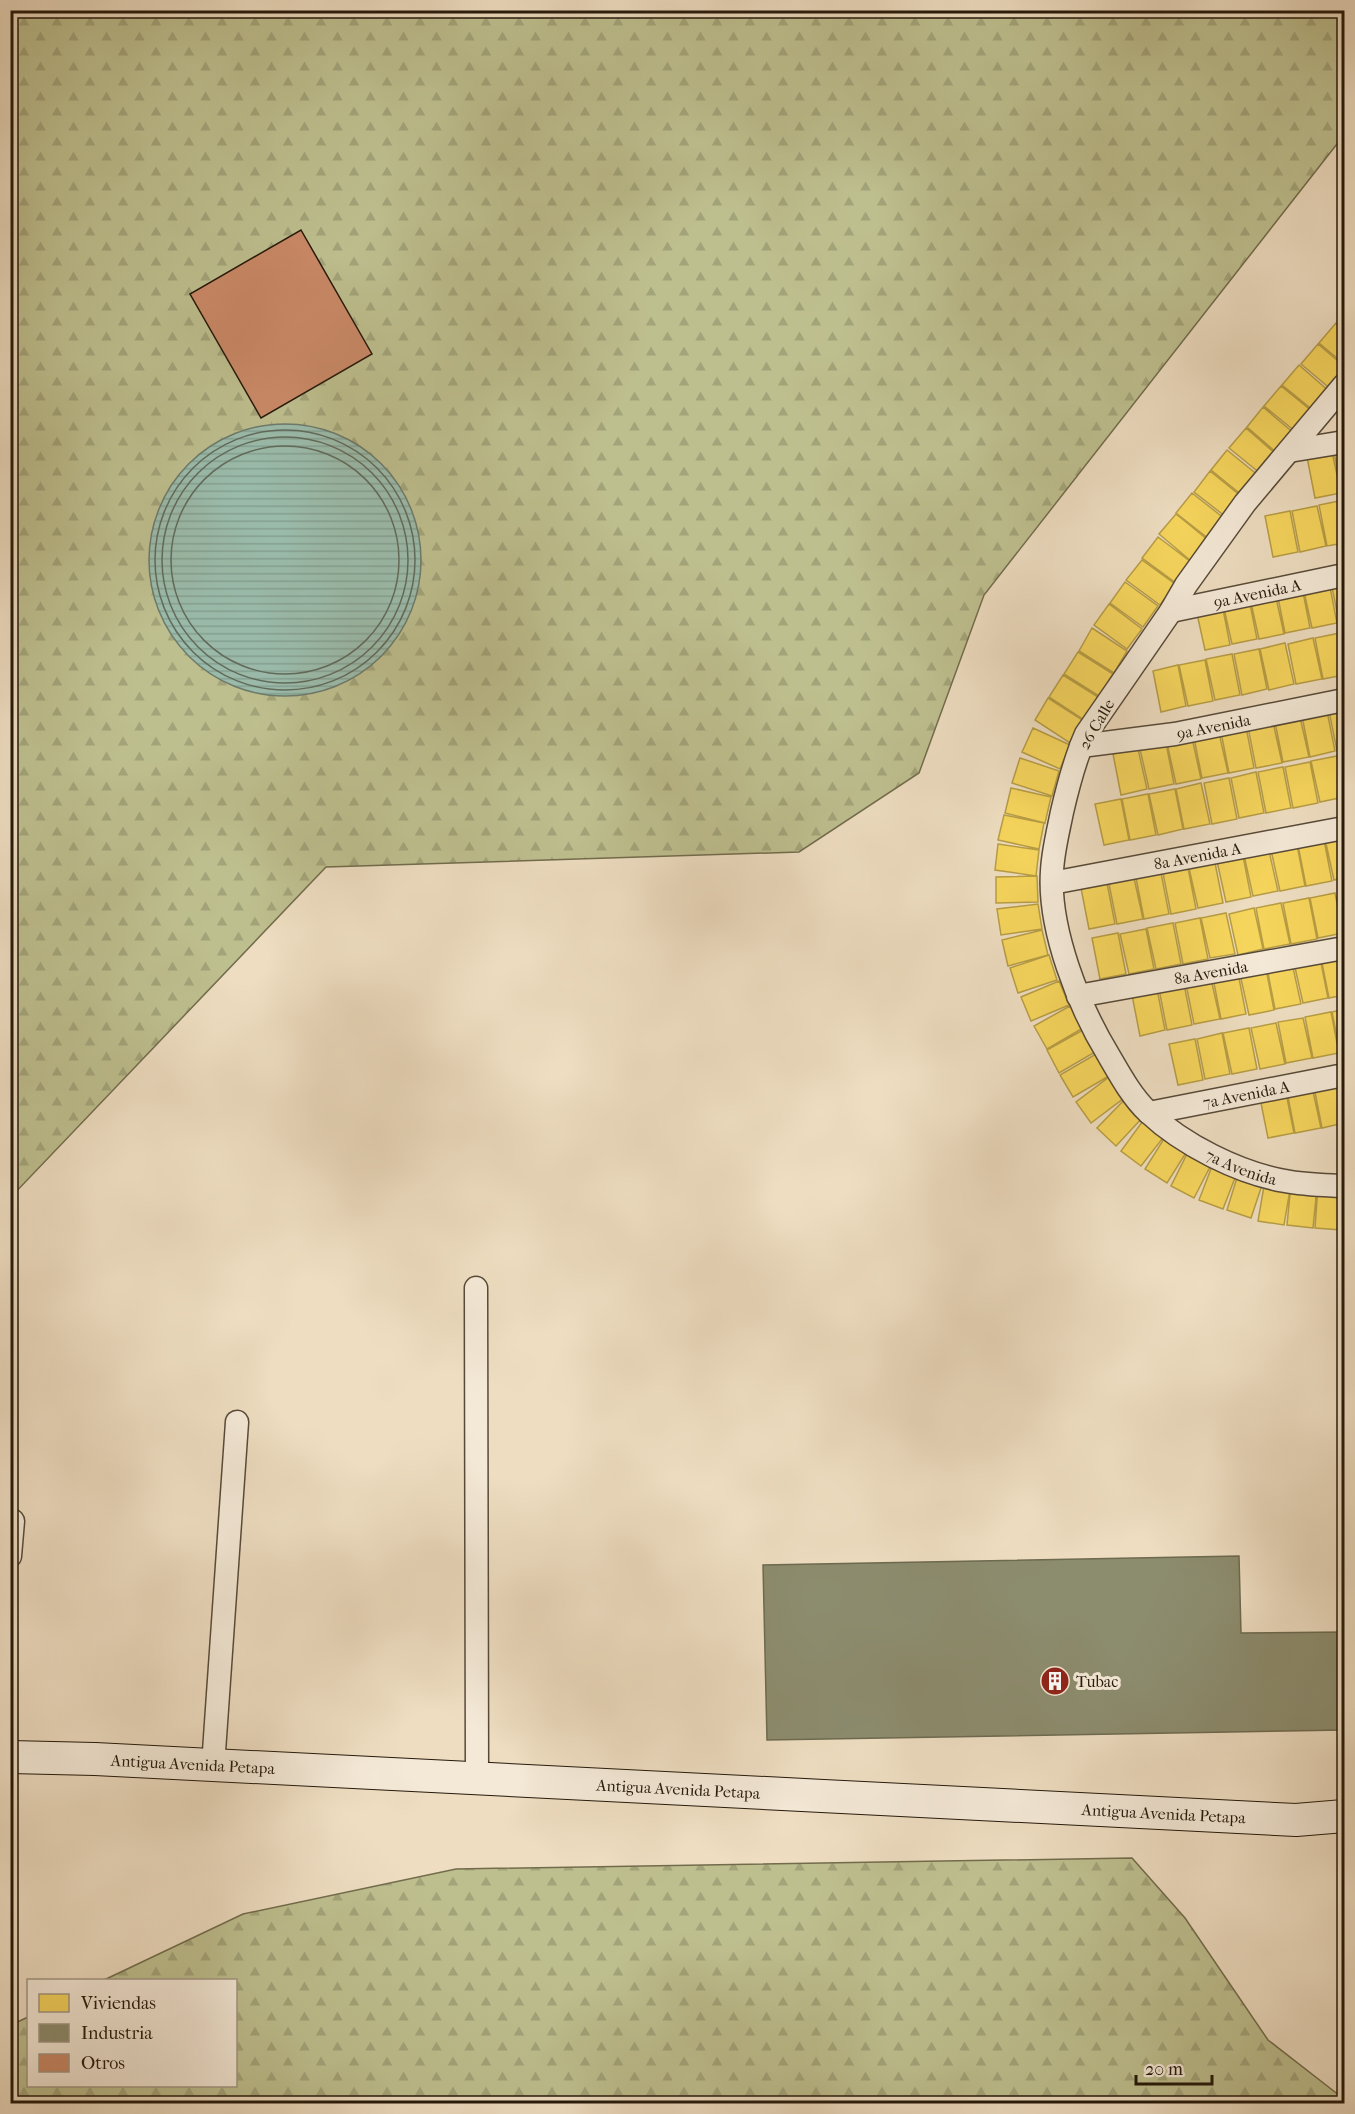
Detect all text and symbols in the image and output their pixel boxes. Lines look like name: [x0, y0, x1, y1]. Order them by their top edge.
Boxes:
street label: 9a Avenida A: [1212, 575, 1303, 612]
street label: 26 Calle: [1074, 696, 1118, 753]
street label: 9a Avenida: [1175, 710, 1253, 743]
street label: 8a Avenida A: [1152, 838, 1243, 874]
street label: 8a Avenida: [1173, 956, 1250, 988]
street label: 7a Avenida A: [1201, 1077, 1292, 1112]
street label: 7a Avenida: [1202, 1145, 1279, 1189]
building icon: Tubac: [1039, 1665, 1071, 1697]
place label: Tubac: [1076, 1672, 1118, 1691]
street label: Antigua Avenida Petapa: [109, 1751, 276, 1778]
street label: Antigua Avenida Petapa: [595, 1775, 761, 1803]
street label: Antigua Avenida Petapa: [1080, 1800, 1247, 1827]
legend: [27, 1979, 237, 2087]
text: Viviendas: [80, 1993, 156, 2014]
text: Industria: [81, 2023, 153, 2044]
scale bar: [1136, 2048, 1212, 2086]
text: Otros: [81, 2053, 125, 2074]
text: 20 m: [1145, 2059, 1183, 2080]

